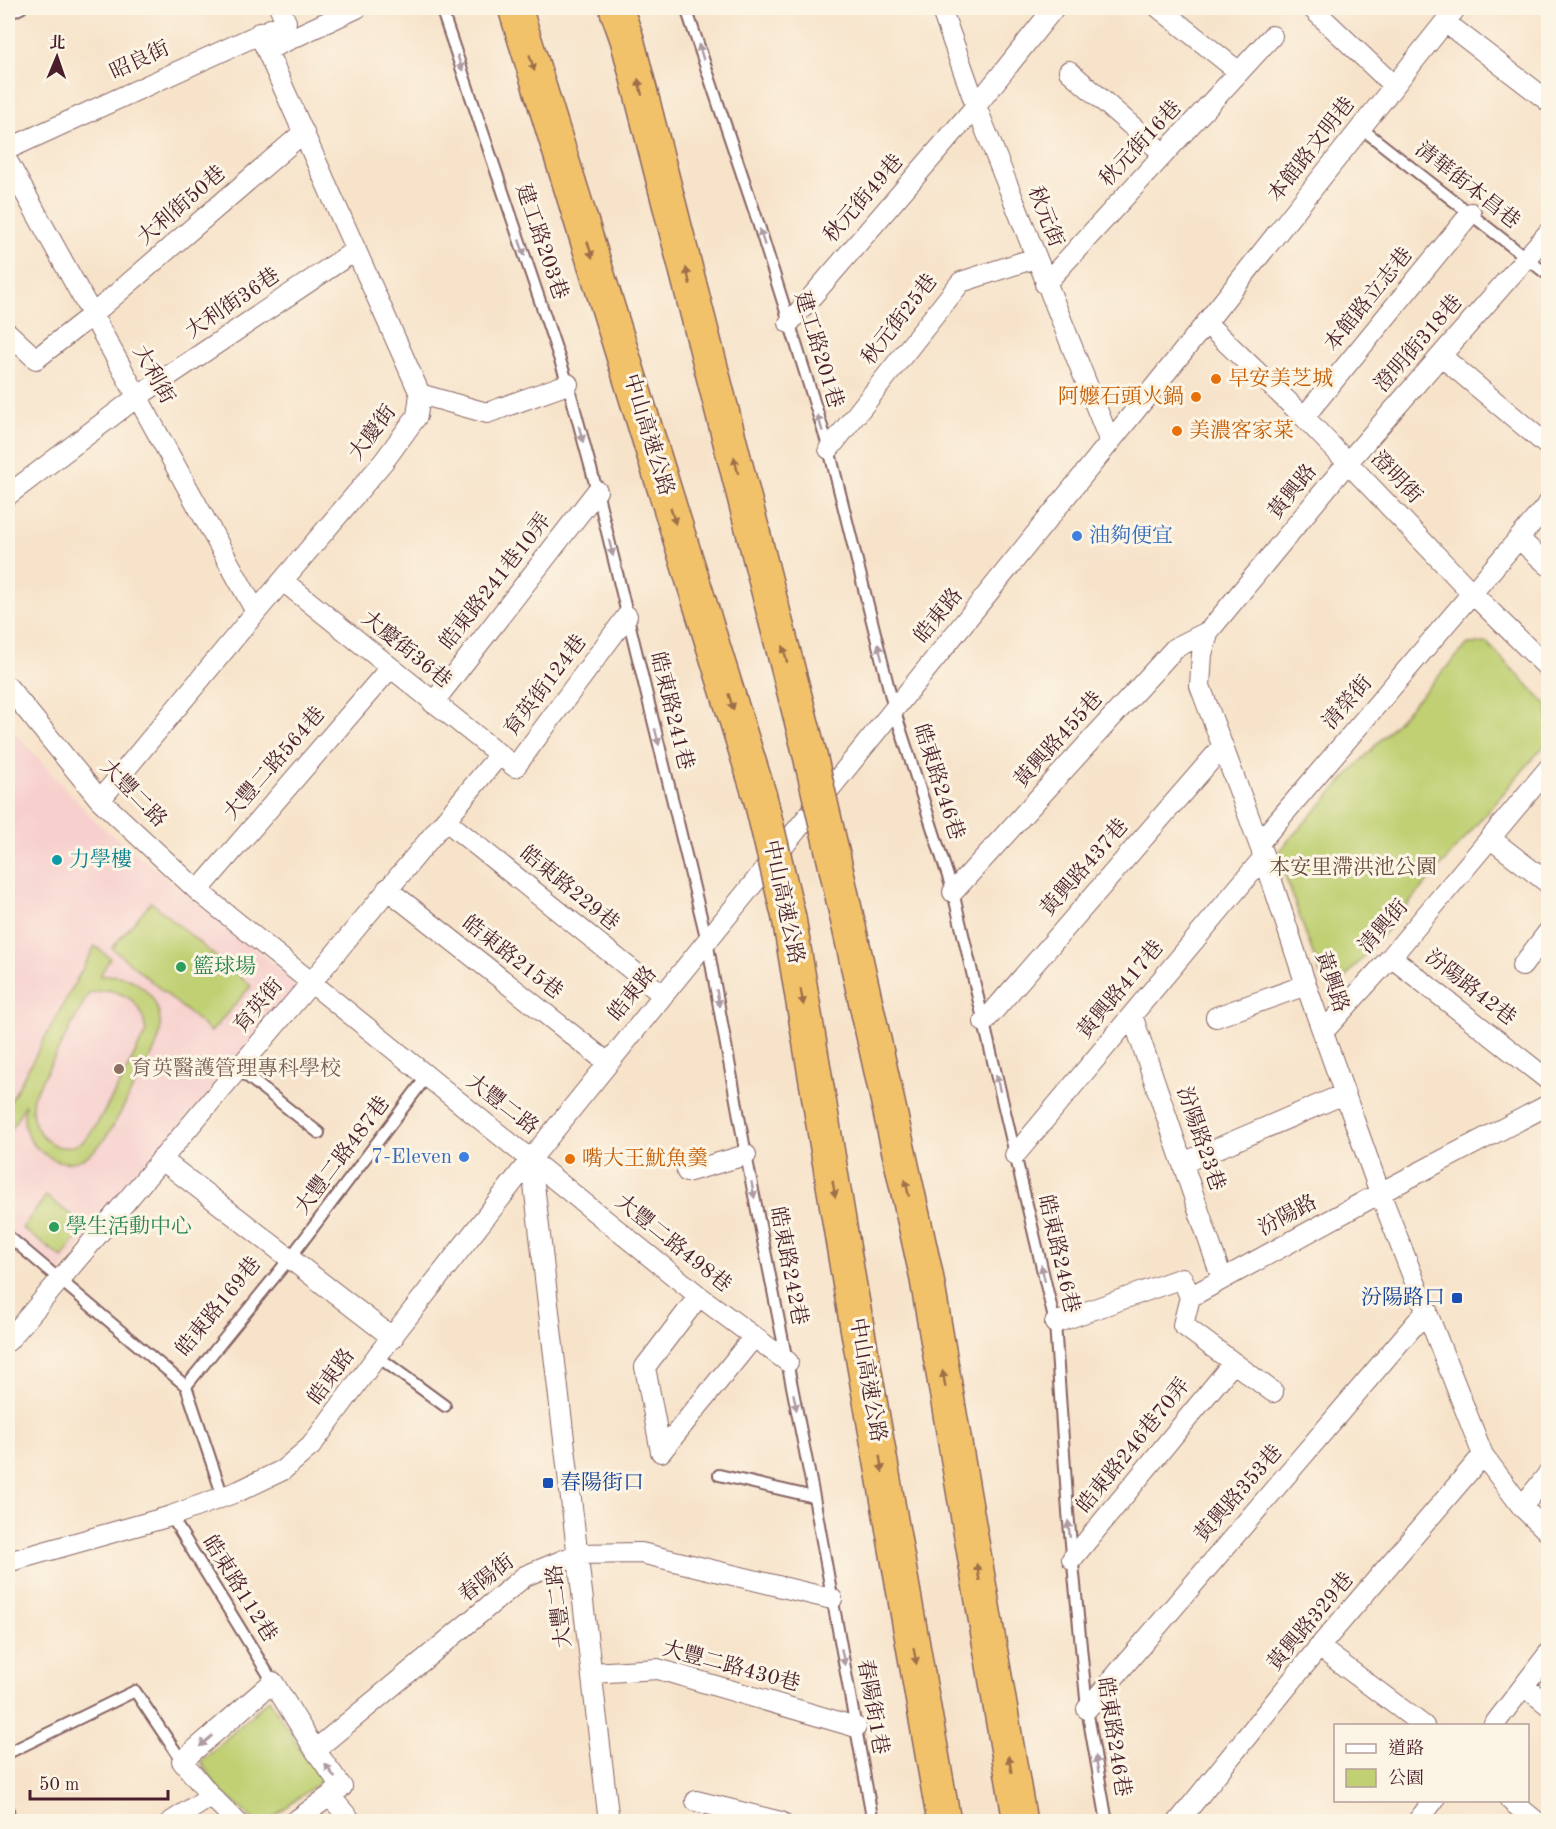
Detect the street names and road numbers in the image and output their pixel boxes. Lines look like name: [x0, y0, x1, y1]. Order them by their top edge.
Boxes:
street label: 昭良街: [106, 36, 173, 84]
street label: 本館路文明巷: [1263, 93, 1359, 206]
street label: 秋元街16巷: [1095, 96, 1186, 191]
street label: 清華街本昌巷: [1411, 137, 1524, 233]
street label: 秋元街49巷: [819, 150, 907, 247]
street label: 大利街50巷: [133, 161, 230, 249]
street label: 建工路203巷: [511, 181, 572, 302]
street label: 秋元街: [1024, 183, 1068, 250]
street label: 本館路立志巷: [1320, 243, 1417, 356]
street label: 大利街36巷: [181, 263, 284, 343]
street label: 秋元街25巷: [857, 270, 942, 369]
street label: 建工路201巷: [790, 289, 848, 411]
street label: 澄明街318巷: [1370, 290, 1466, 396]
street label: 大利街: [129, 341, 179, 408]
street label: 中山高速公路: [620, 371, 679, 498]
street label: 大慶街: [344, 400, 400, 464]
street label: 澄明街: [1367, 447, 1427, 508]
street label: 黃興路: [1263, 460, 1321, 523]
street label: 皓東路241巷10弄: [435, 509, 555, 654]
street label: 皓東路: [909, 584, 967, 647]
street label: 大慶街36巷: [357, 606, 456, 692]
street label: 育英街124巷: [500, 630, 591, 740]
street label: 皓東路241巷: [646, 649, 698, 772]
street label: 清榮街: [1318, 671, 1377, 734]
street label: 黃興路455巷: [1009, 687, 1107, 792]
street label: 大豐二路564巷: [219, 702, 329, 824]
street label: 皓東路246巷: [909, 721, 969, 843]
street label: 大豐二路: [96, 755, 171, 832]
street label: 黃興路437巷: [1036, 814, 1132, 920]
street label: 中山高速公路: [760, 838, 809, 966]
street label: 皓東路229巷: [516, 841, 624, 935]
street label: 清興街: [1354, 895, 1413, 958]
street label: 皓東路215巷: [458, 911, 567, 1003]
street label: 黃興路417巷: [1073, 936, 1168, 1043]
street label: 汾陽路42巷: [1421, 945, 1520, 1030]
street label: 黃興路: [1311, 948, 1353, 1015]
street label: 皓東路: [603, 962, 661, 1025]
street label: 育英街: [229, 974, 287, 1037]
street label: 大豐二路: [462, 1069, 543, 1139]
street label: 汾陽路23巷: [1172, 1084, 1229, 1194]
street label: 大豐二路487巷: [290, 1092, 394, 1219]
street label: 大豐二路498巷: [611, 1190, 736, 1297]
street label: 汾陽路: [1254, 1190, 1321, 1240]
street label: 皓東路246巷: [1034, 1192, 1084, 1315]
street label: 皓東路242巷: [766, 1204, 812, 1327]
street label: 皓東路169巷: [171, 1252, 265, 1360]
street label: 中山高速公路: [846, 1316, 891, 1444]
street label: 皓東路: [303, 1344, 359, 1409]
street label: 皓東路246巷70弄: [1072, 1374, 1194, 1517]
street label: 黃興路353巷: [1190, 1440, 1286, 1546]
street label: 皓東路112巷: [198, 1531, 282, 1646]
street label: 春陽街: [454, 1550, 518, 1607]
street label: 大豐二路: [542, 1563, 576, 1649]
street label: 黃興路329巷: [1263, 1568, 1358, 1675]
street label: 大豐二路430巷: [660, 1637, 803, 1695]
street label: 春陽街1巷: [853, 1657, 893, 1756]
street label: 皓東路246巷: [1093, 1676, 1135, 1798]

